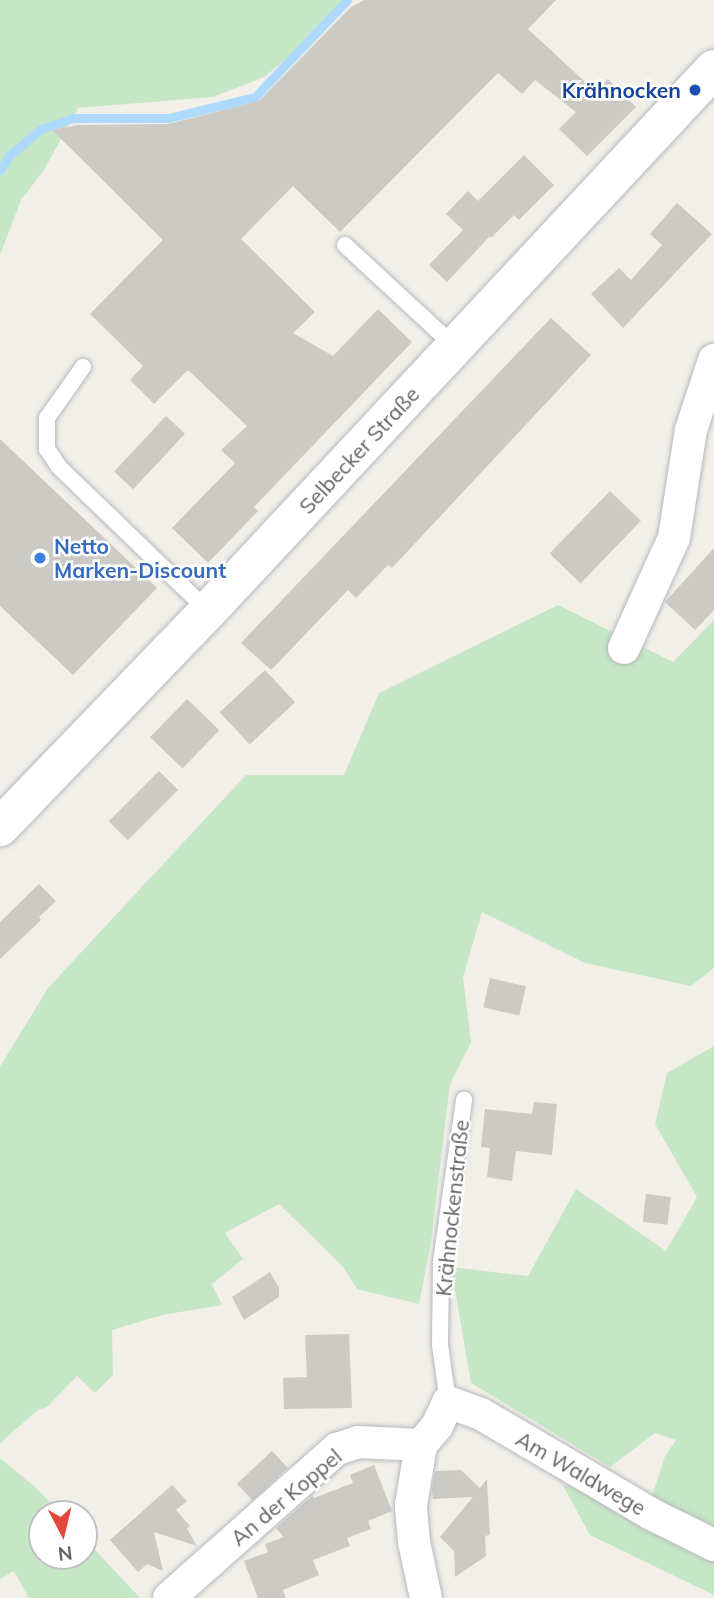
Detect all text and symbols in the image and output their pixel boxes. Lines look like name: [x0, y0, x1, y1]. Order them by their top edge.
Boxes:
place label: Krähnocken: [562, 77, 681, 103]
marker: Krähnocken: [687, 82, 703, 98]
street label: Selbecker Straße: [294, 381, 424, 519]
place label: Netto Marken-Discount: [54, 533, 226, 583]
marker: Netto Marken-Discount: [32, 550, 48, 566]
street label: Krähnockenstraße: [430, 1119, 474, 1297]
street label: Am Waldwege: [512, 1426, 650, 1520]
street label: An der Koppel: [225, 1443, 347, 1551]
north arrow: [28, 1500, 98, 1570]
text: N: [57, 1541, 74, 1567]

